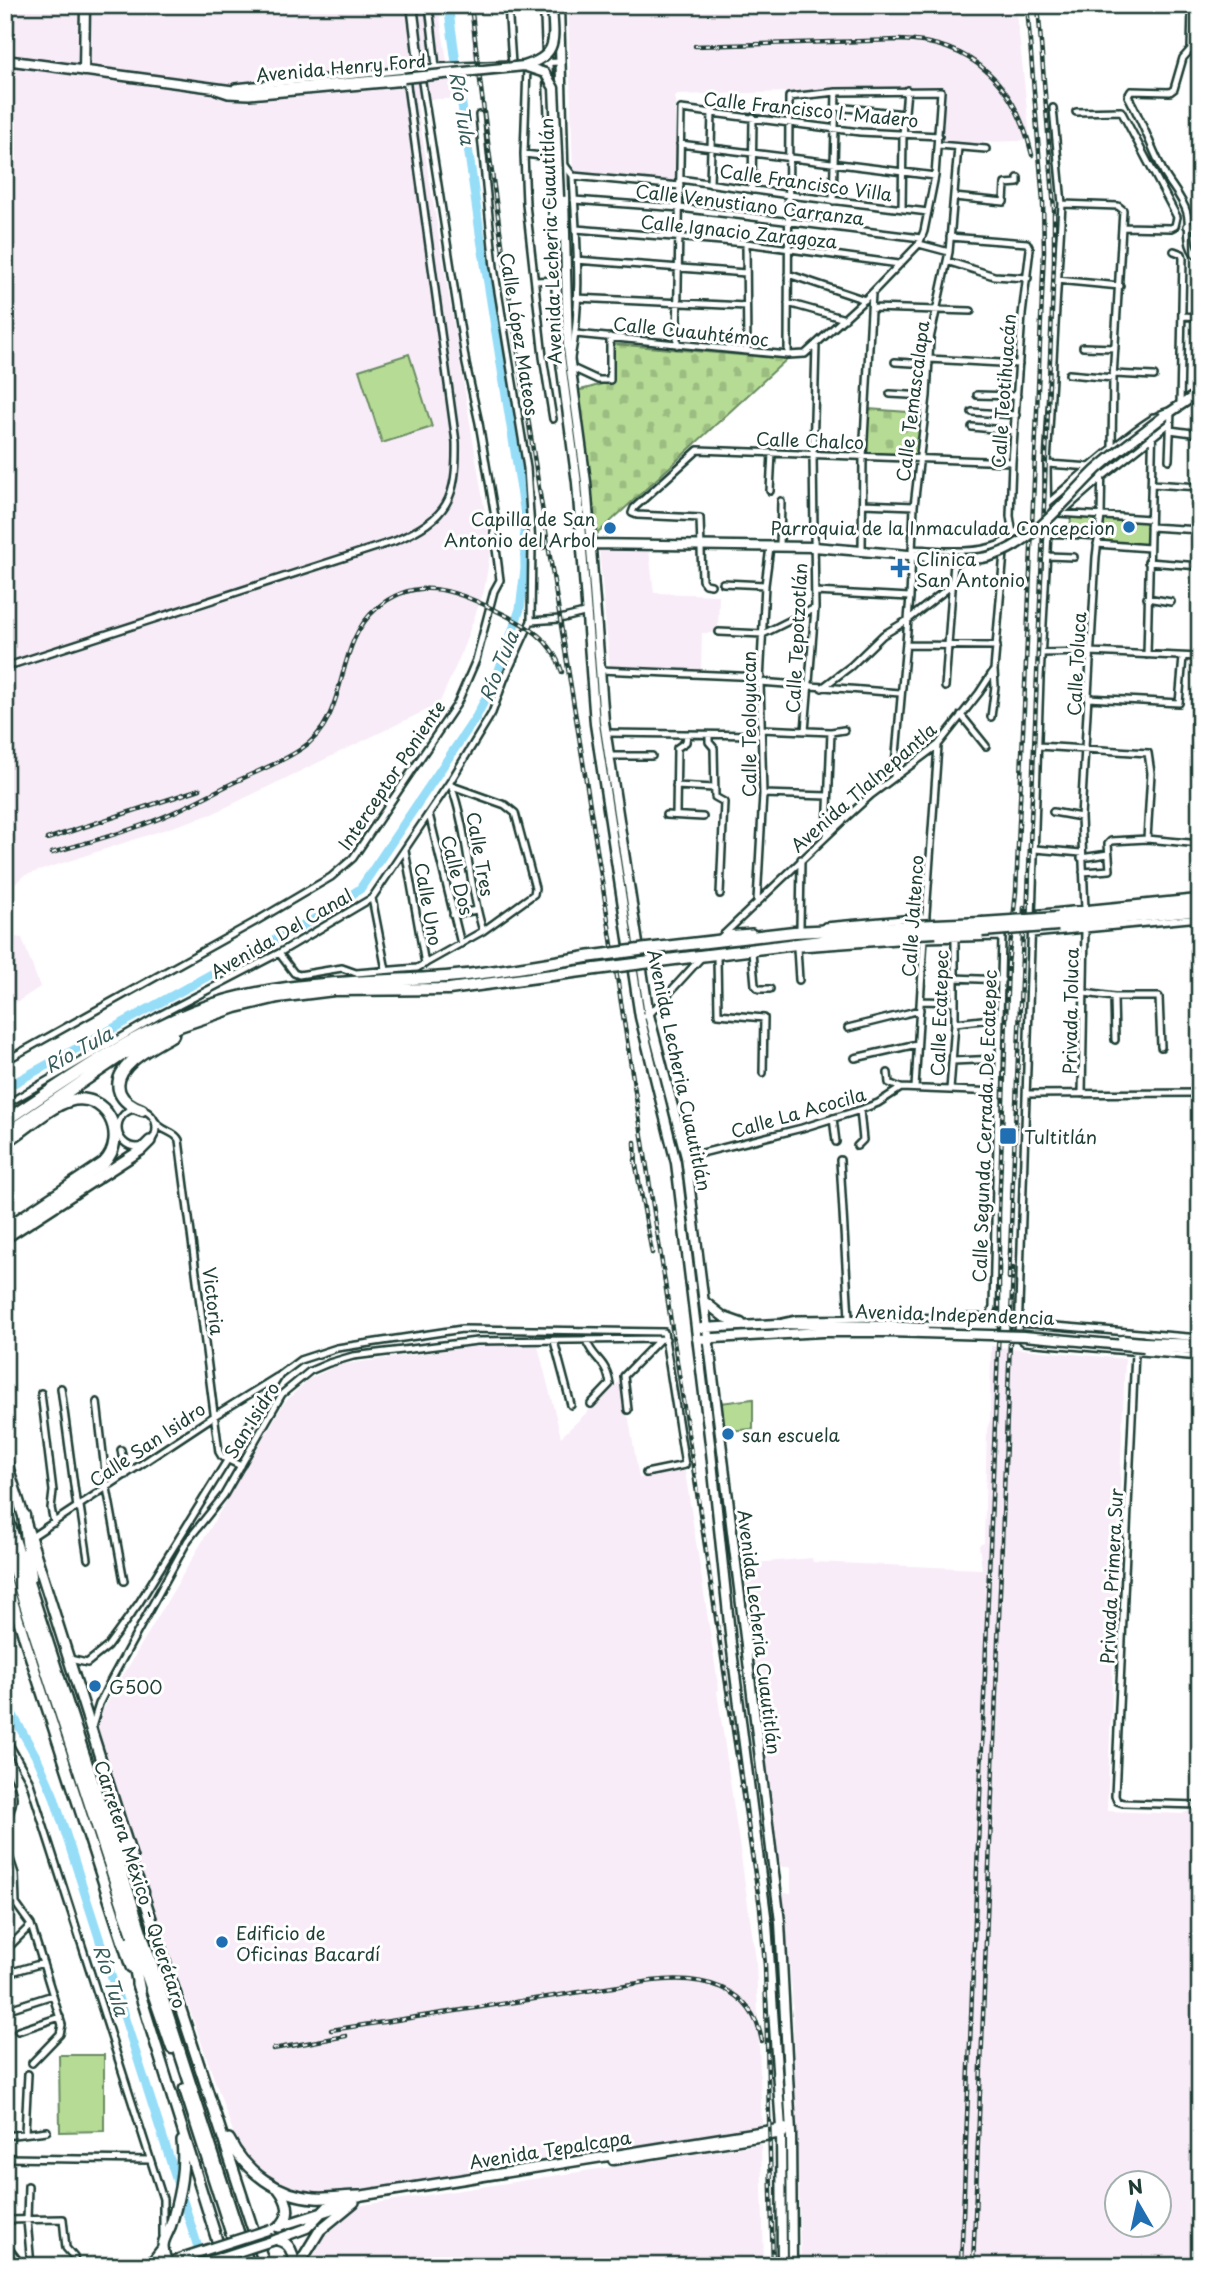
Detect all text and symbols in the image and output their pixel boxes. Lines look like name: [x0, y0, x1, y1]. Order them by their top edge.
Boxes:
street label: Avenida Henry Ford: [255, 46, 427, 88]
water label: Río Tula: [443, 69, 483, 148]
street label: Calle Francisco I. Madero: [702, 84, 920, 134]
street label: Avenida Lecheria Cuautitlán: [532, 117, 568, 365]
street label: Calle Francisco Villa: [718, 157, 895, 208]
street label: Calle Venustiano Carranza: [634, 177, 866, 231]
street label: Calle Ignacio Zaragoza: [639, 207, 839, 255]
street label: Calle López Mateos: [494, 250, 546, 418]
street label: Calle Cuauhtémoc: [612, 309, 770, 353]
street label: Calle Teotihuacán: [984, 313, 1022, 469]
street label: Calle Temascalapa: [889, 318, 935, 483]
street label: Calle Chalco: [755, 425, 865, 455]
place label: Capilla de San Antonio del Arbol: [444, 505, 596, 553]
place label: Parroquia de la Inmaculada Concepcion: [771, 514, 1115, 541]
marker: Parroquia de la Inmaculada Concepcion: [1121, 519, 1137, 535]
marker: Capilla de San Antonio del Arbol: [602, 520, 618, 536]
place label: Clinica San Antonio: [916, 545, 1025, 593]
marker: Clinica San Antonio: [890, 558, 910, 578]
street label: Calle Tepotzotlán: [779, 562, 813, 714]
street label: Calle Toluca: [1060, 611, 1092, 717]
water label: Río Tula: [471, 626, 525, 705]
street label: Calle Teoloyucan: [735, 651, 762, 797]
street label: Interceptor Poniente: [331, 695, 451, 855]
street label: Avenida Tlalnepantla: [784, 715, 942, 858]
street label: Calle Tres: [460, 810, 502, 898]
street label: Calle Dos: [435, 832, 481, 918]
street label: Calle Jaltenco: [894, 854, 930, 978]
street label: Calle Uno: [408, 860, 450, 948]
street label: Avenida Del Canal: [205, 881, 357, 985]
street label: Avenida Lecheria Cuautitlán: [641, 947, 719, 1193]
street label: Privada Toluca: [1055, 947, 1085, 1074]
street label: Calle Ecatepec: [923, 949, 955, 1077]
street label: Calle Segunda Cerrada De Ecatepec: [965, 969, 1003, 1283]
water label: Río Tula: [39, 1018, 118, 1079]
street label: Calle La Acocila: [727, 1080, 869, 1144]
place label: Tultitlán: [1024, 1123, 1097, 1150]
marker: Tultitlán: [998, 1126, 1018, 1146]
street label: Victoria: [196, 1266, 232, 1337]
street label: Avenida Independencia: [855, 1297, 1055, 1331]
street label: San Isidro: [217, 1376, 285, 1464]
street label: Calle San Isidro: [84, 1395, 210, 1493]
place label: san escuela: [742, 1421, 840, 1448]
marker: san escuela: [720, 1426, 736, 1442]
street label: Privada Primera Sur: [1093, 1487, 1129, 1665]
street label: Avenida Lecheria Cuautitlán: [732, 1508, 788, 1756]
place label: G500: [109, 1673, 163, 1700]
marker: G500: [87, 1678, 103, 1694]
street label: Carretera México - Querétaro: [88, 1756, 194, 2012]
place label: Edificio de Oficinas Bacardí: [236, 1919, 380, 1967]
marker: Edificio de Oficinas Bacardí: [214, 1934, 230, 1950]
water label: Río Tula: [87, 1941, 137, 2020]
street label: Avenida Tepalcapa: [467, 2123, 633, 2175]
north arrow: [1104, 2170, 1174, 2240]
text: N: [1126, 2171, 1145, 2201]

